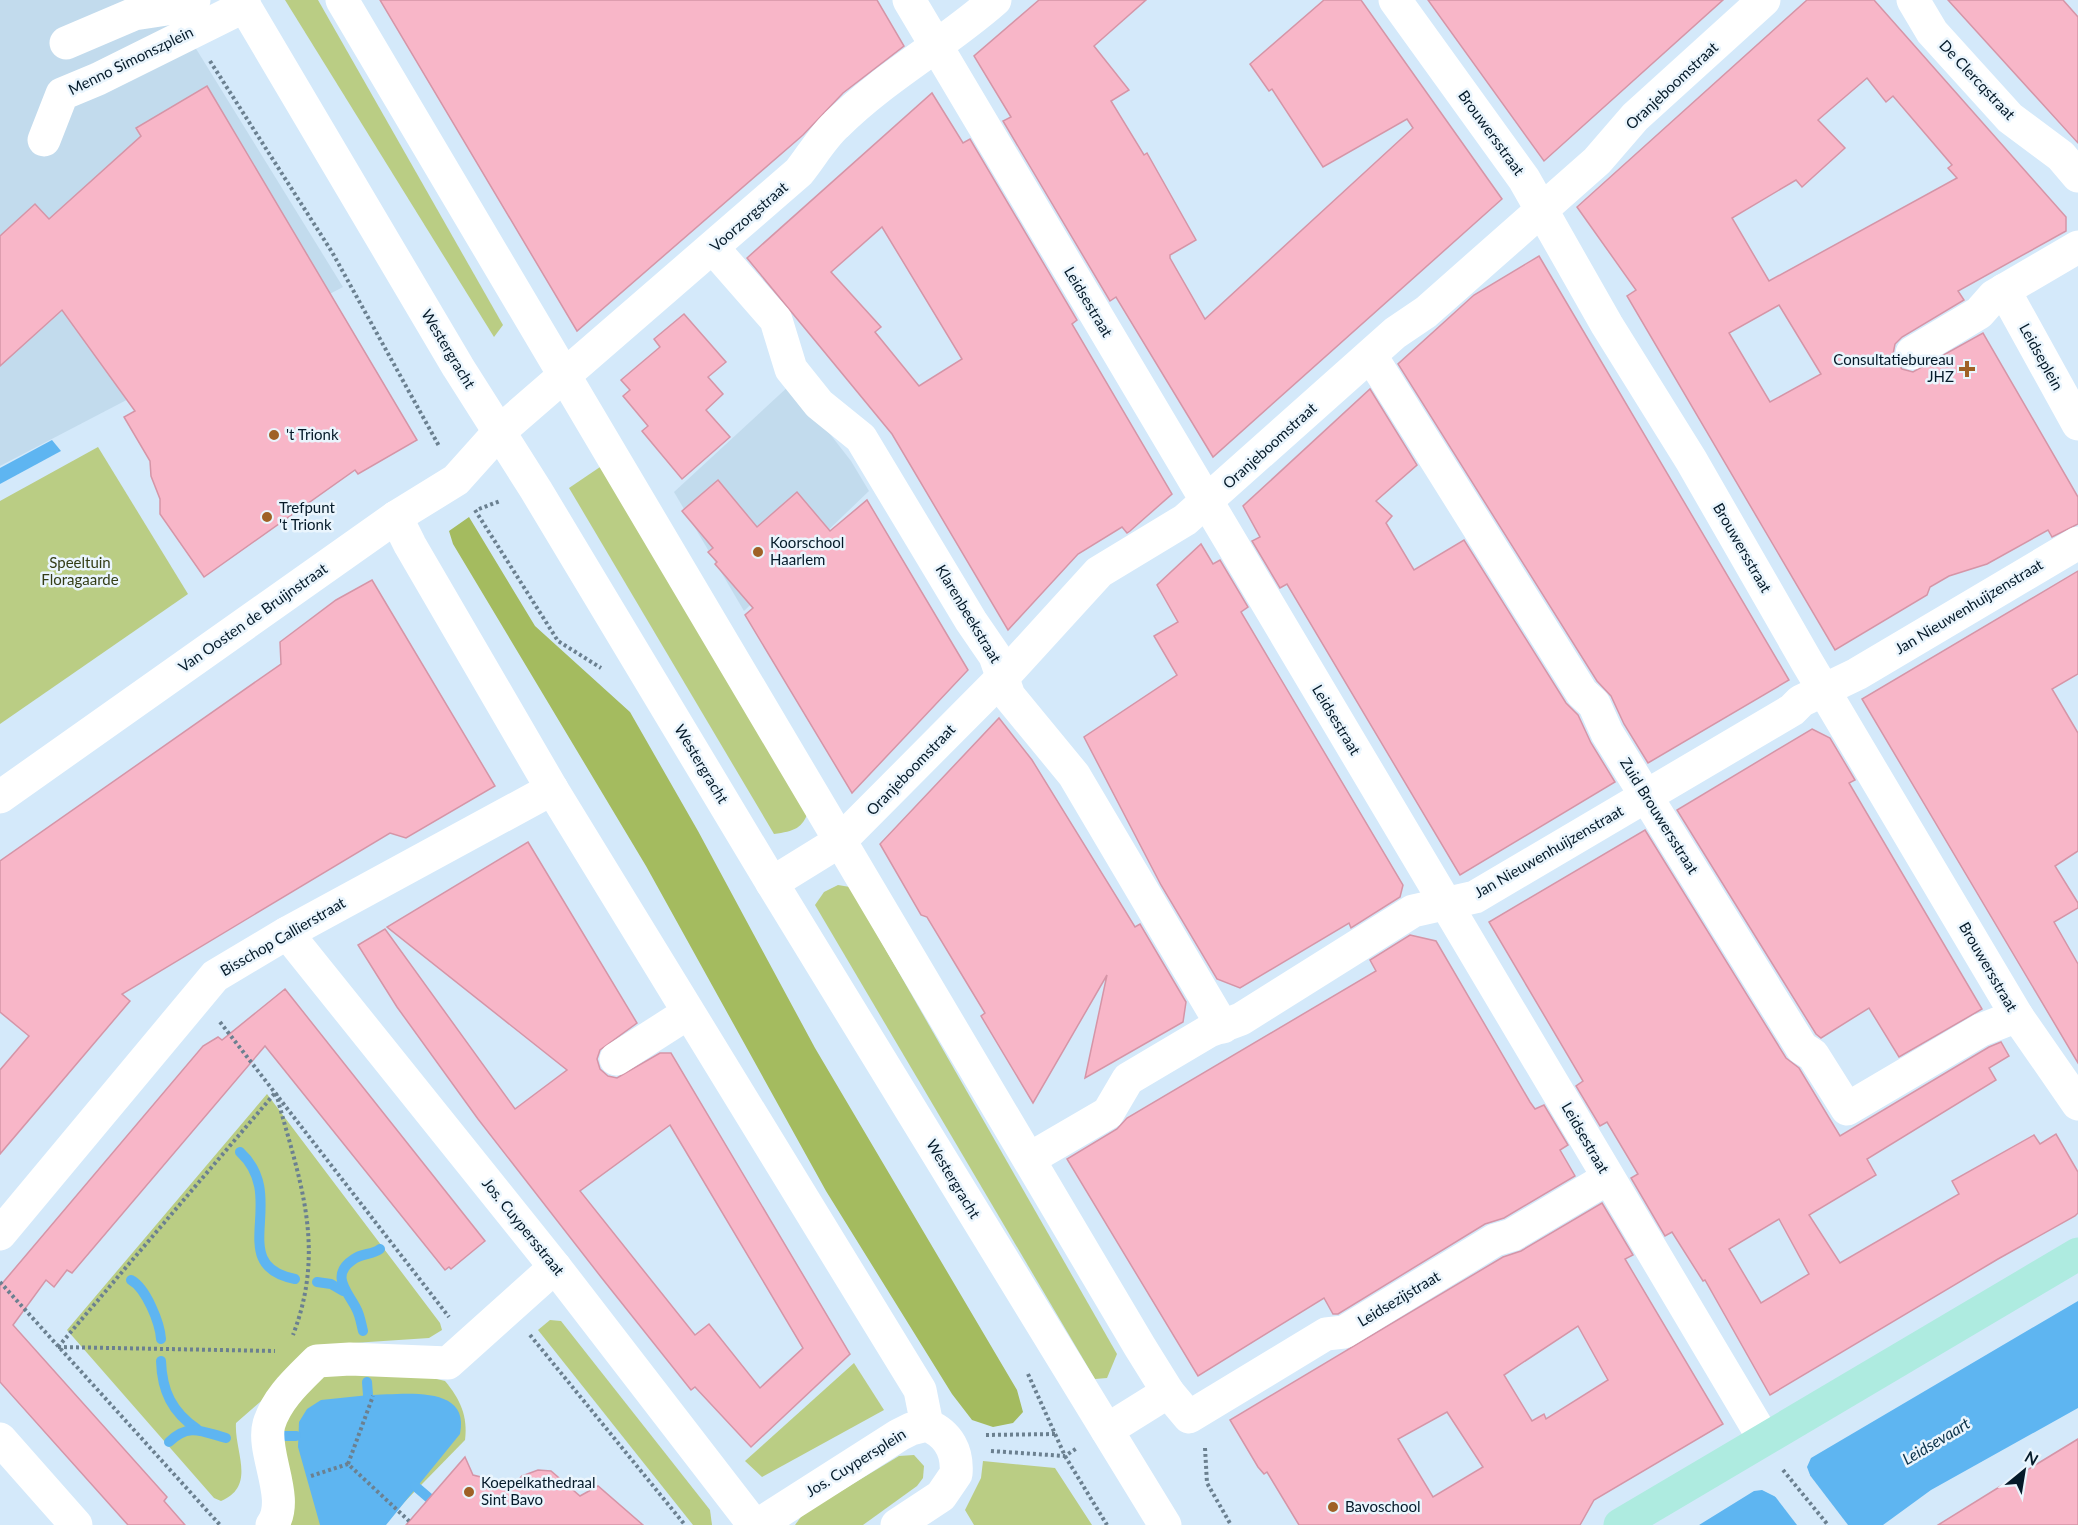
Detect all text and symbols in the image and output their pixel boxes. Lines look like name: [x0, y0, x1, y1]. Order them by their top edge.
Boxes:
street label: Menno Simonszplein: [65, 22, 196, 98]
street label: De Clercqstraat: [1936, 36, 2020, 123]
street label: Oranjeboomstraat: [1621, 37, 1722, 133]
street label: Brouwersstraat: [1455, 86, 1529, 179]
street label: Voorzorgstraat: [706, 177, 791, 255]
street label: Leidsestraat: [1061, 263, 1117, 340]
street label: Westergracht: [418, 306, 480, 392]
street label: Leidseplein: [2016, 320, 2068, 393]
place label: Consultatiebureau JHZ: [1833, 350, 1954, 385]
marker: Consultatiebureau JHZ: [1958, 360, 1976, 378]
street label: Oranjeboomstraat: [1219, 398, 1320, 492]
place label: 't Trionk: [286, 425, 339, 443]
marker: 't Trionk: [267, 428, 281, 442]
place label: Trefpunt 't Trionk: [279, 498, 335, 533]
street label: Brouwersstraat: [1710, 499, 1776, 596]
marker: Trefpunt 't Trionk: [260, 510, 274, 524]
place label: Koorschool Haarlem: [770, 533, 844, 568]
marker: Koorschool Haarlem: [751, 545, 765, 559]
park label: Speeltuin Floragaarde: [41, 553, 119, 588]
street label: Jan Nieuwenhuijzenstraat: [1891, 555, 2046, 657]
street label: Van Oosten de Bruijnstraat: [175, 559, 331, 675]
street label: Klarenbeekstraat: [932, 561, 1006, 666]
street label: Leidsestraat: [1309, 681, 1365, 758]
street label: Oranjeboomstraat: [862, 720, 959, 819]
street label: Westergracht: [671, 721, 733, 807]
street label: Zuid Brouwersstraat: [1617, 754, 1703, 877]
street label: Jan Nieuwenhuijzenstraat: [1471, 801, 1627, 901]
street label: Bisschop Callierstraat: [217, 893, 349, 979]
street label: Brouwersstraat: [1956, 918, 2022, 1015]
street label: Leidsestraat: [1558, 1099, 1614, 1177]
street label: Westergracht: [923, 1136, 985, 1222]
street label: Jos. Cuypersstraat: [479, 1174, 569, 1279]
street label: Leidsezijstraat: [1354, 1266, 1443, 1330]
water label: Leidsevaart: [1898, 1413, 1973, 1468]
street label: Jos. Cuypersplein: [802, 1424, 909, 1500]
north arrow: [1994, 1441, 2054, 1501]
text: N: [2022, 1446, 2042, 1469]
place label: Koepelkathedraal Sint Bavo: [481, 1473, 596, 1508]
marker: Koepelkathedraal Sint Bavo: [462, 1485, 476, 1499]
place label: Bavoschool: [1345, 1497, 1421, 1515]
marker: Bavoschool: [1326, 1500, 1340, 1514]

